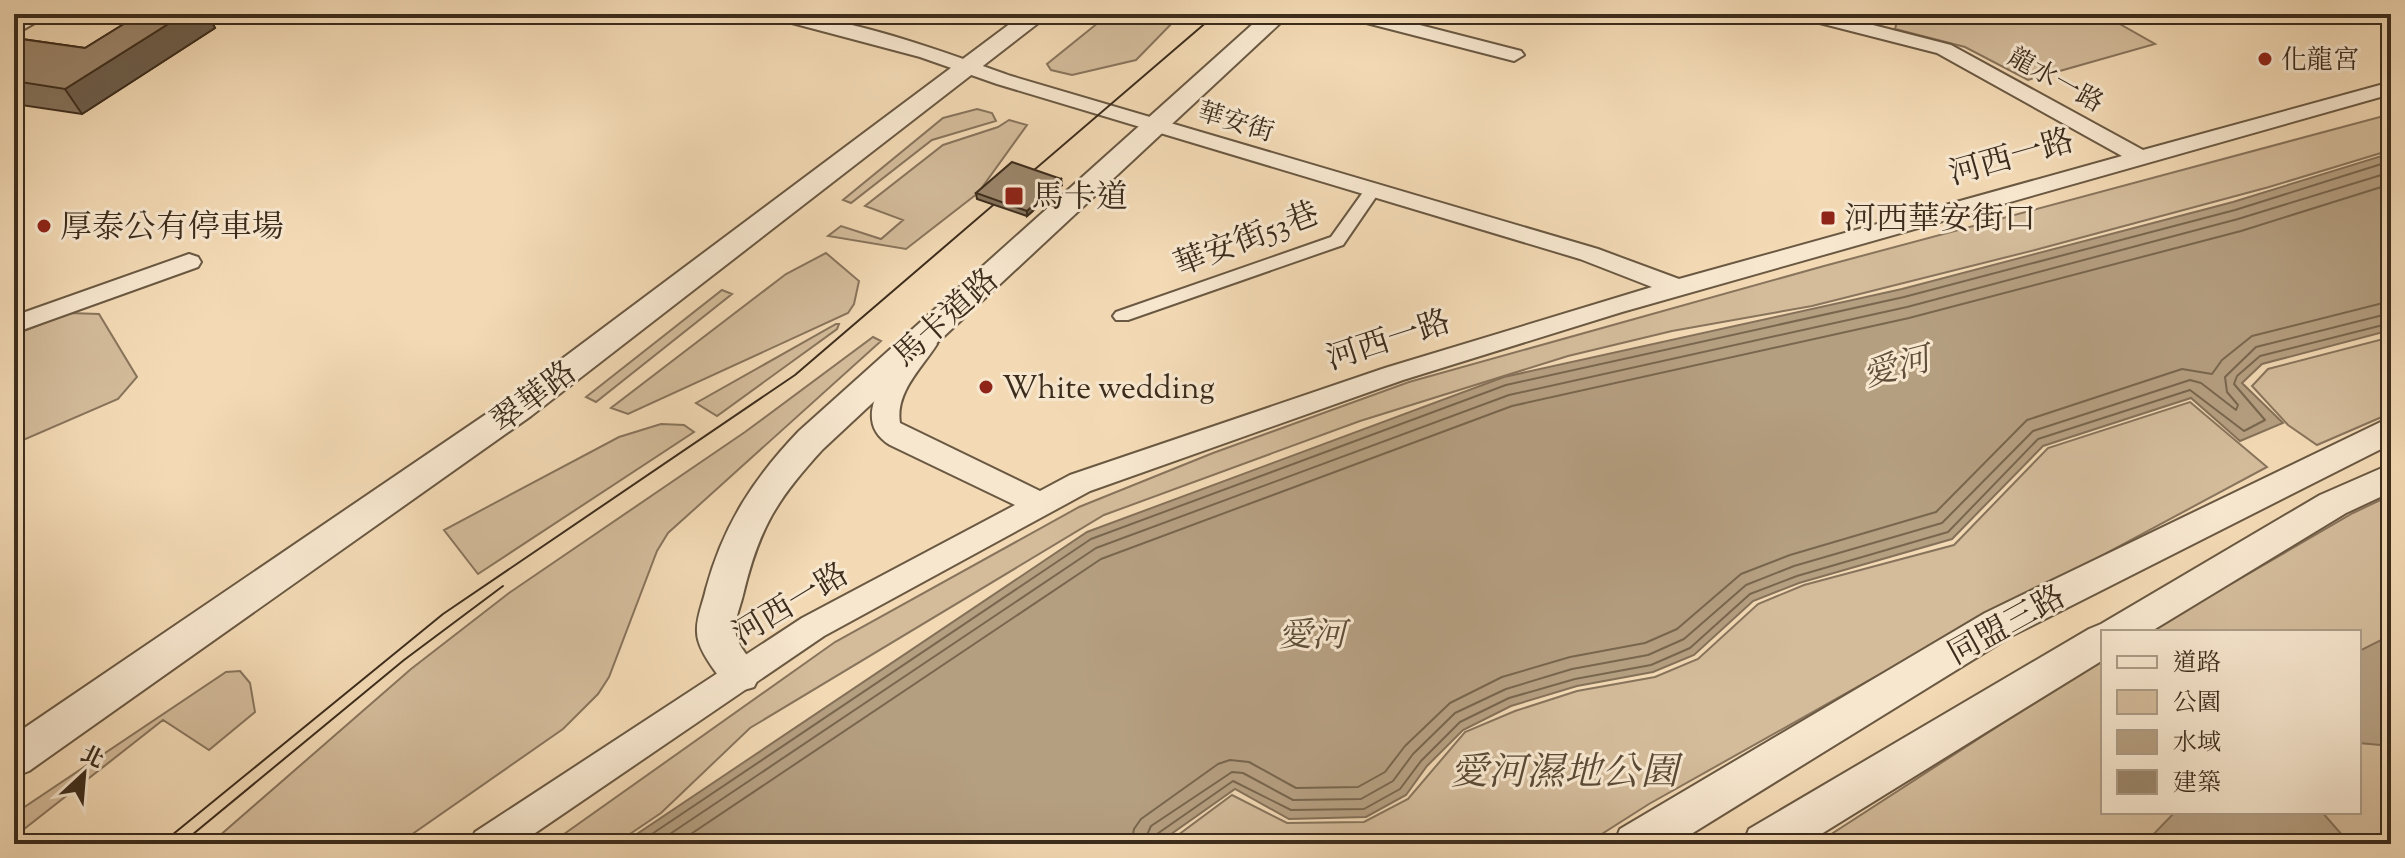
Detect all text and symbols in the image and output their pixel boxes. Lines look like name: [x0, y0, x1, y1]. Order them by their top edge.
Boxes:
street label: 龍水一路: [2000, 40, 2109, 123]
place label: 化龍宮: [2281, 43, 2359, 80]
marker: 化龍宮: [2256, 50, 2274, 68]
street label: 華安街: [1193, 94, 1278, 152]
street label: 河西一路: [1944, 119, 2080, 199]
place label: 馬卡道: [1032, 176, 1128, 222]
marker: 馬卡道: [1003, 185, 1025, 207]
street label: 華安街53巷: [1168, 192, 1326, 289]
place label: 河西華安街口: [1844, 198, 2036, 244]
place label: 厚泰公有停車場: [60, 206, 284, 252]
marker: 河西華安街口: [1819, 209, 1837, 227]
marker: 厚泰公有停車場: [35, 217, 53, 235]
street label: 馬卡道路: [884, 259, 1010, 379]
street label: 河西一路: [1321, 300, 1457, 384]
water label: 愛河: [1858, 335, 1942, 402]
street label: 翠華路: [483, 351, 587, 446]
place label: White wedding: [1002, 367, 1215, 413]
marker: White wedding: [977, 378, 995, 396]
street label: 河西一路: [725, 553, 858, 658]
street label: 同盟三路: [1940, 575, 2075, 678]
water label: 愛河: [1278, 613, 1352, 662]
legend: [2101, 630, 2361, 814]
text: 道路: [2173, 647, 2221, 681]
text: 公園: [2173, 687, 2221, 721]
text: 水域: [2173, 727, 2221, 761]
north arrow: [44, 734, 124, 814]
text: 北: [75, 740, 108, 778]
park label: 愛河濕地公園: [1450, 748, 1684, 802]
text: 建築: [2173, 767, 2221, 801]

